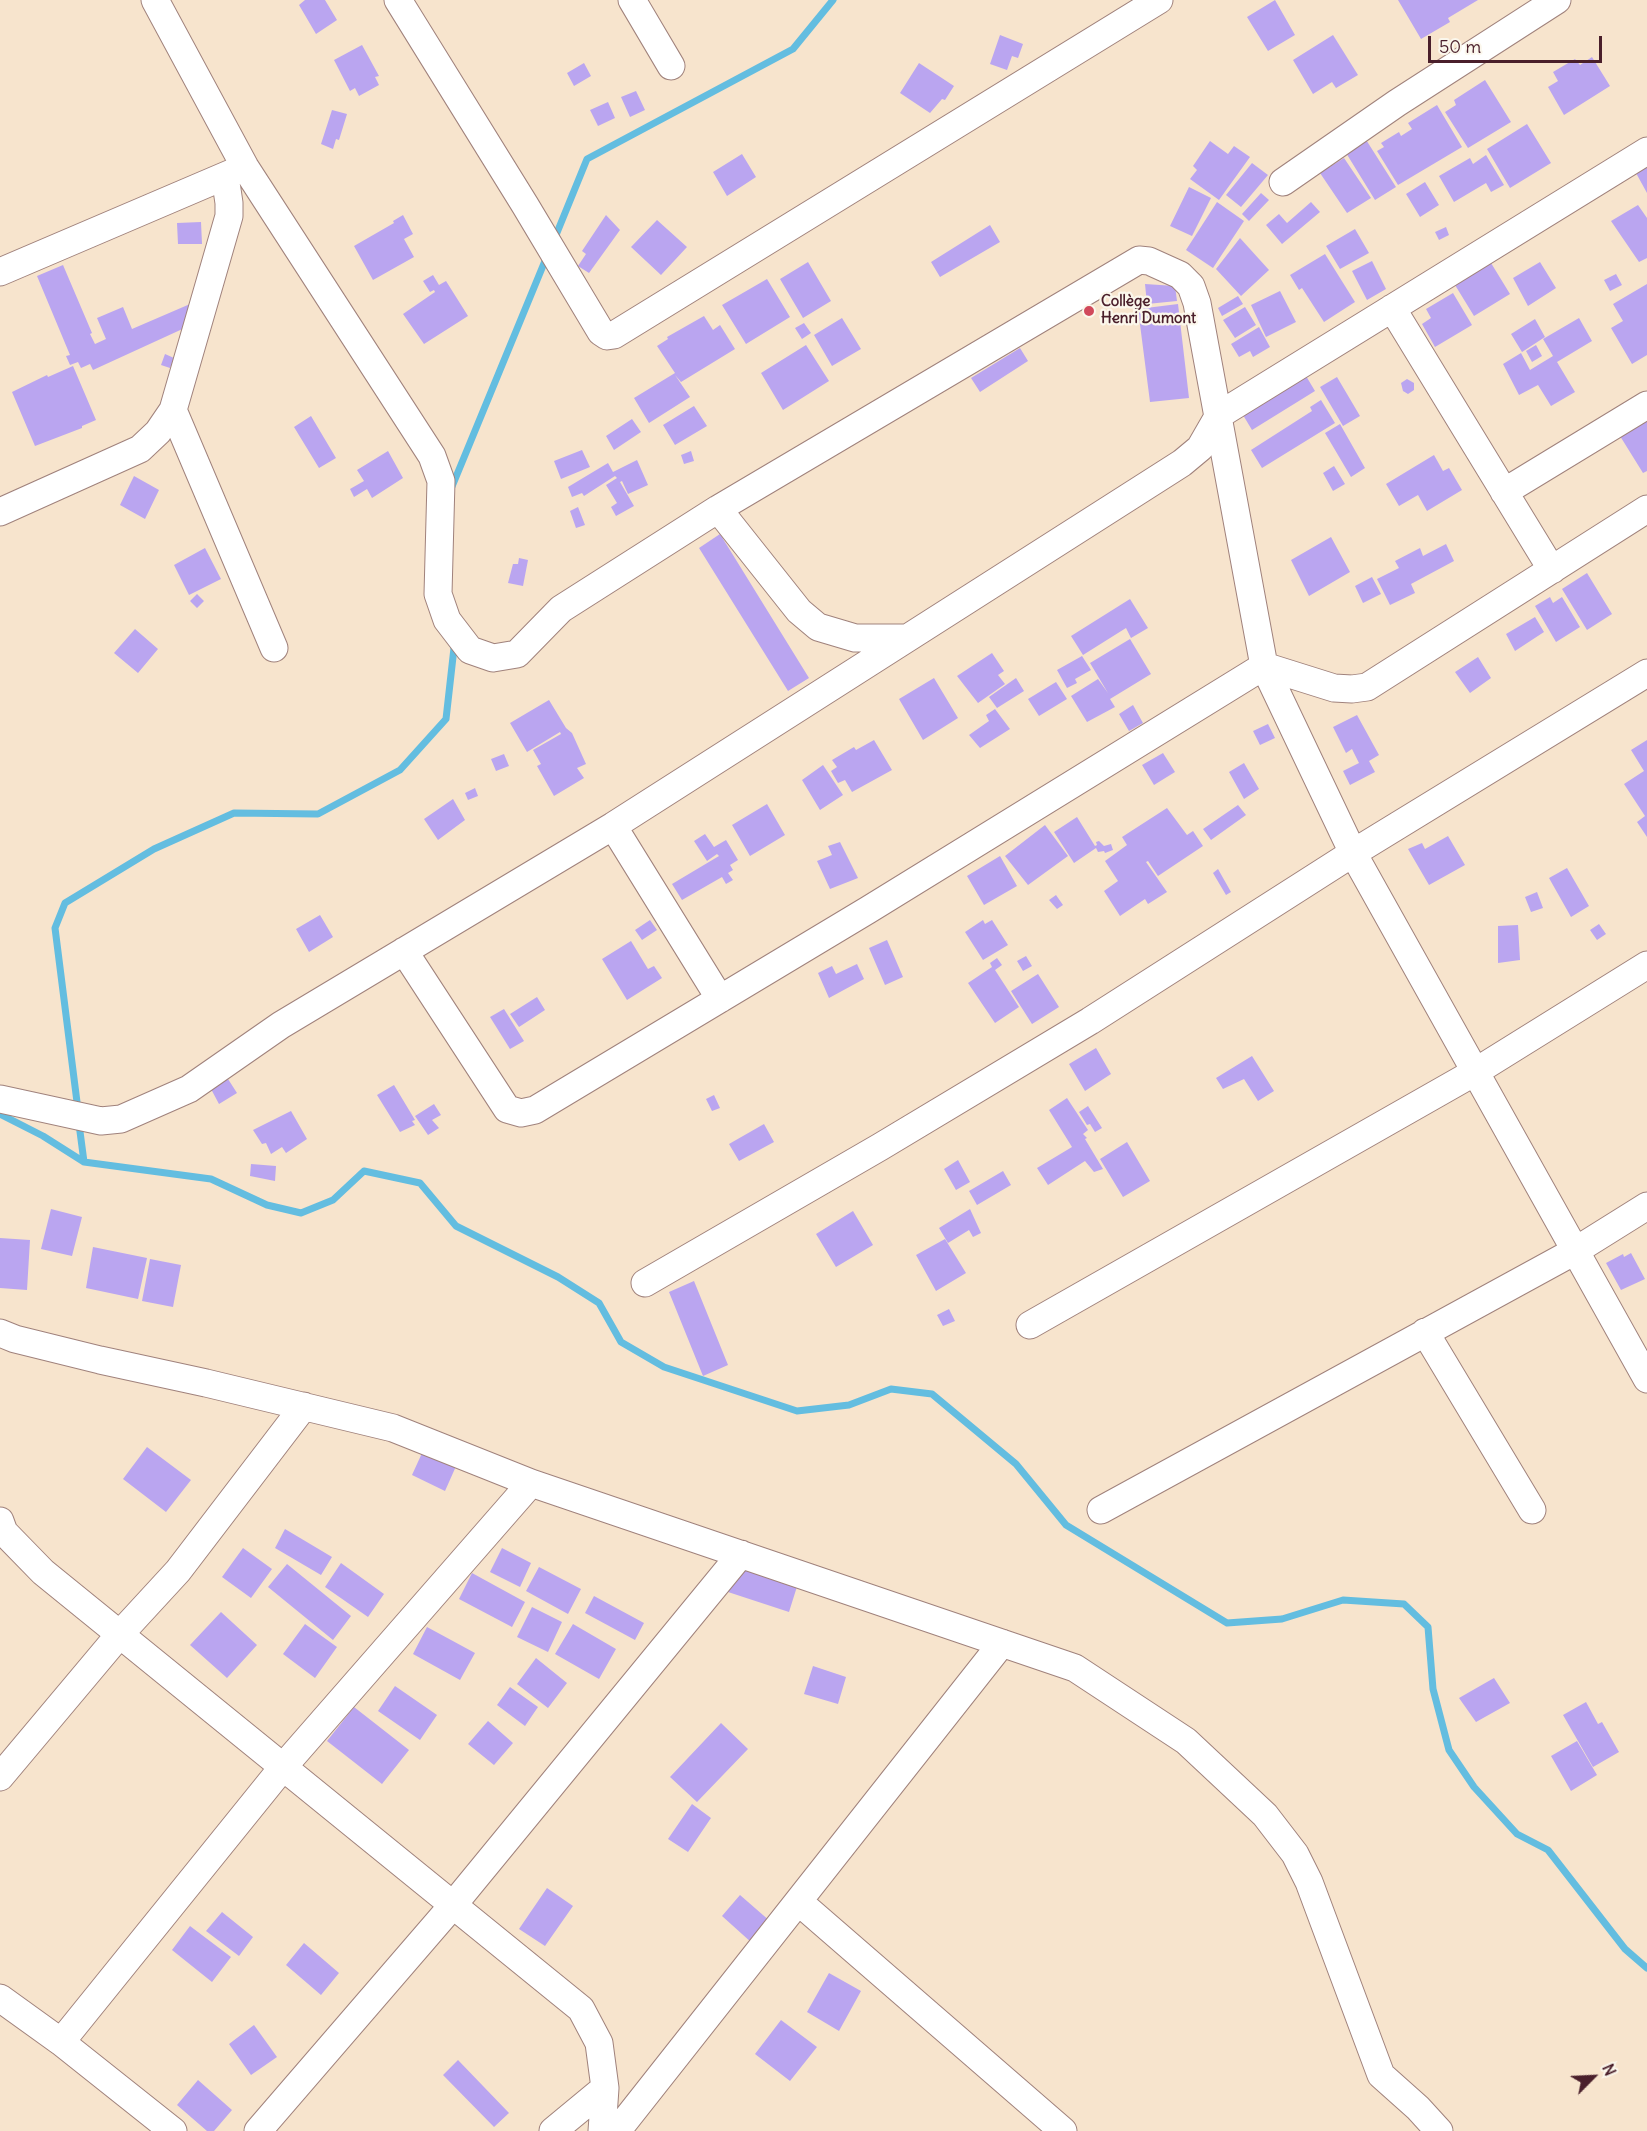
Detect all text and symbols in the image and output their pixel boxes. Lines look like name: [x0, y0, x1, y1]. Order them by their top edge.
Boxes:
scale bar: [1431, 24, 1605, 62]
text: 50 m: [1439, 35, 1481, 58]
place label: Collège Henri Dumont: [1101, 293, 1196, 328]
marker: Collège Henri Dumont: [1082, 304, 1096, 318]
north arrow: [1563, 2047, 1623, 2107]
text: N: [1598, 2061, 1621, 2079]

